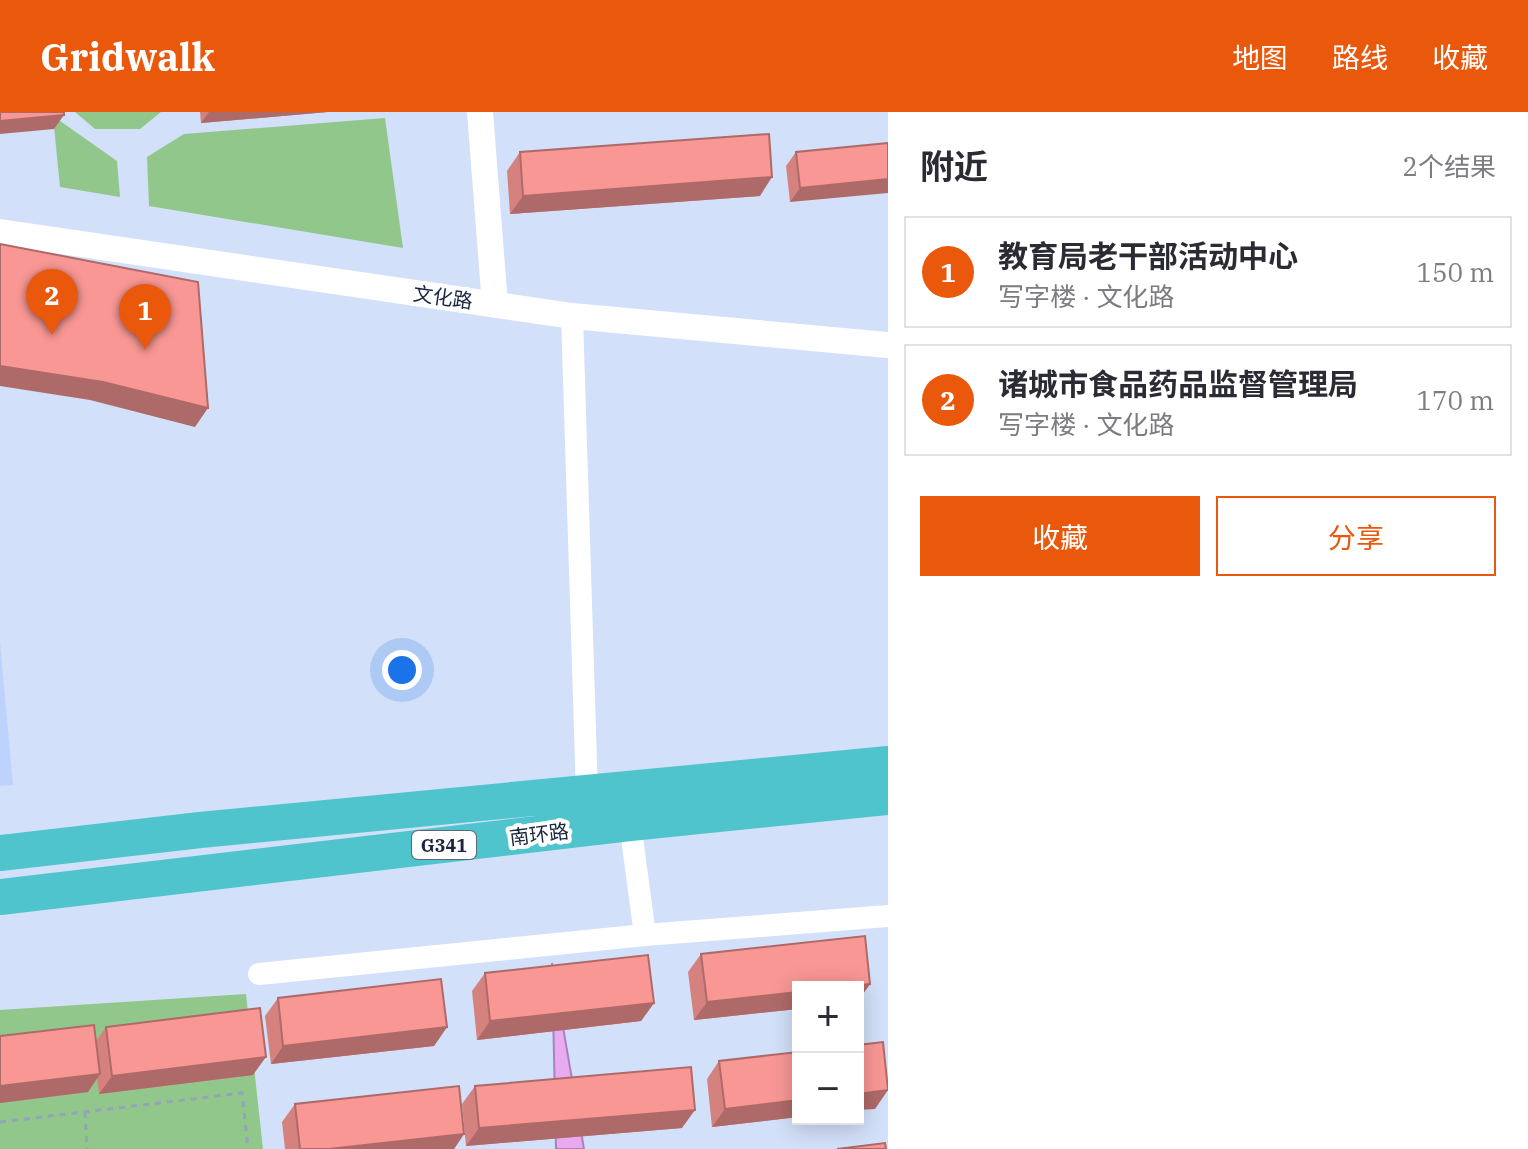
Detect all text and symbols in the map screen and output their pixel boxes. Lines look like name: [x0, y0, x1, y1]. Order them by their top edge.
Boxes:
text: Gridwalk: [40, 32, 215, 81]
text: 地图: [1232, 39, 1288, 76]
text: 路线: [1332, 39, 1388, 76]
text: 收藏: [1432, 39, 1488, 76]
text: 附近: [920, 144, 988, 188]
text: 2个结果: [1402, 149, 1496, 183]
text: 教育局老干部活动中心: [998, 236, 1298, 275]
text: 1: [940, 255, 956, 289]
text: 150 m: [1416, 255, 1494, 289]
pin: 2: [26, 269, 78, 335]
street label: 文化路: [411, 279, 475, 315]
text: 写字楼 · 文化路: [998, 279, 1175, 313]
pin: 1: [119, 284, 171, 350]
text: 诸城市食品药品监督管理局: [998, 364, 1358, 403]
text: 2: [940, 383, 956, 417]
text: 170 m: [1416, 383, 1494, 417]
text: 写字楼 · 文化路: [998, 407, 1175, 441]
button: 收藏: [920, 496, 1200, 576]
button: 分享: [1216, 496, 1496, 576]
your location: [382, 650, 422, 690]
street label: 南环路: [508, 817, 570, 851]
road number: G341: [412, 831, 476, 859]
map controls: [792, 981, 864, 1125]
button: +: [792, 981, 864, 1053]
button: −: [792, 1053, 864, 1125]

